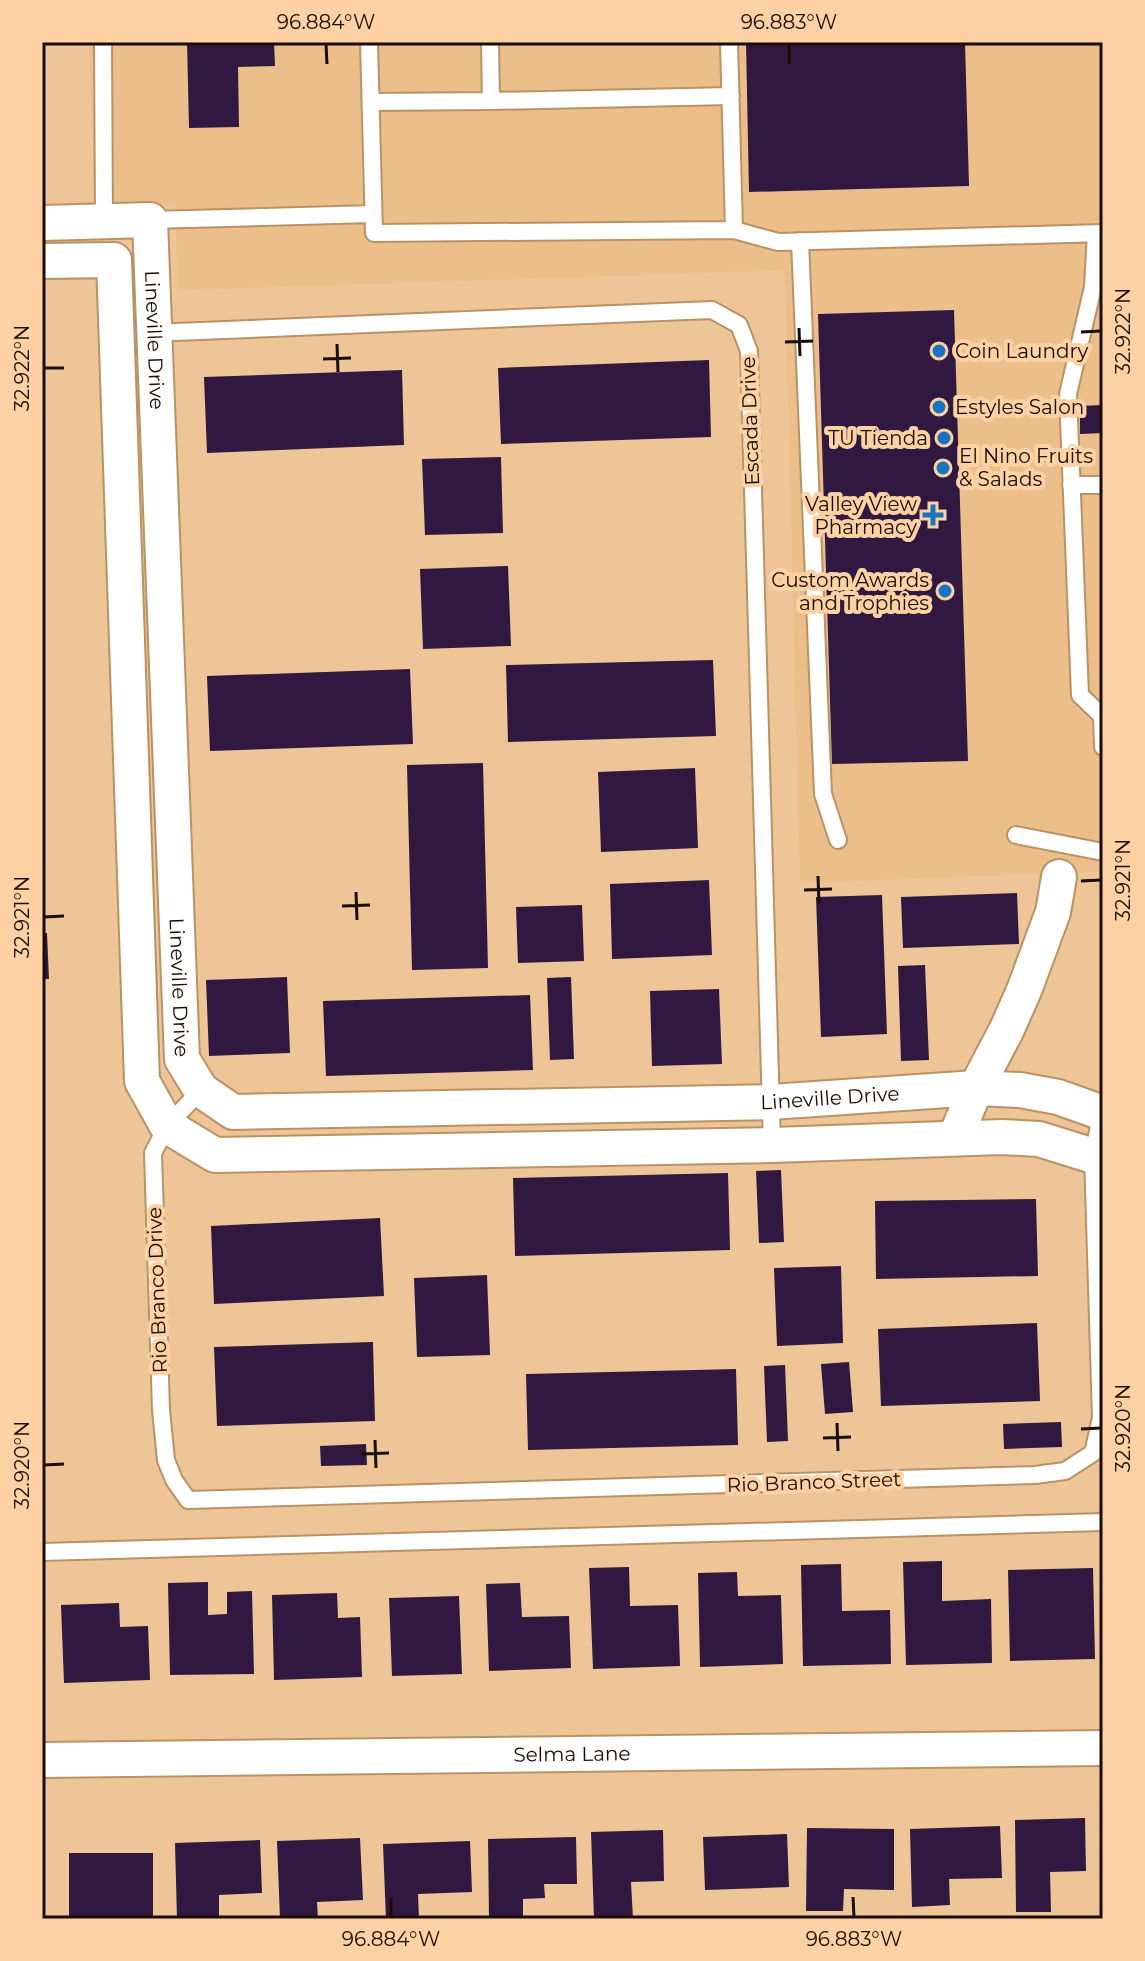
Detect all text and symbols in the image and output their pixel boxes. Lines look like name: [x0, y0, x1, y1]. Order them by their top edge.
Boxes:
text: 96.884°W: [277, 10, 375, 34]
text: 96.883°W: [741, 10, 837, 34]
street label: Lineville Drive: [140, 270, 169, 410]
text: 32.922°N: [1111, 288, 1135, 374]
text: 32.922°N: [10, 325, 34, 411]
place label: Coin Laundry: [955, 339, 1088, 363]
marker: Coin Laundry: [930, 342, 948, 360]
street label: Escada Drive: [736, 356, 764, 486]
place label: Estyles Salon: [955, 395, 1084, 419]
marker: Estyles Salon: [930, 398, 948, 416]
place label: TU Tienda: [828, 426, 928, 450]
marker: TU Tienda: [935, 429, 953, 447]
place label: El Nino Fruits & Salads: [959, 444, 1093, 491]
marker: El Nino Fruits & Salads: [934, 459, 952, 477]
place label: Valley View Pharmacy: [805, 492, 917, 539]
marker: Valley View Pharmacy: [924, 506, 942, 524]
place label: Custom Awards and Trophies: [771, 568, 929, 615]
marker: Custom Awards and Trophies: [936, 582, 954, 600]
text: 32.921°N: [1111, 839, 1135, 921]
text: 32.921°N: [10, 876, 34, 958]
street label: Lineville Drive: [165, 917, 194, 1058]
street label: Lineville Drive: [760, 1081, 900, 1114]
street label: Rio Branco Drive: [142, 1206, 172, 1374]
text: 32.920°N: [1111, 1384, 1135, 1472]
text: 32.920°N: [10, 1421, 34, 1509]
street label: Rio Branco Street: [726, 1467, 902, 1497]
street label: Selma Lane: [513, 1741, 631, 1767]
text: 96.884°W: [342, 1927, 440, 1951]
text: 96.883°W: [806, 1927, 902, 1951]

